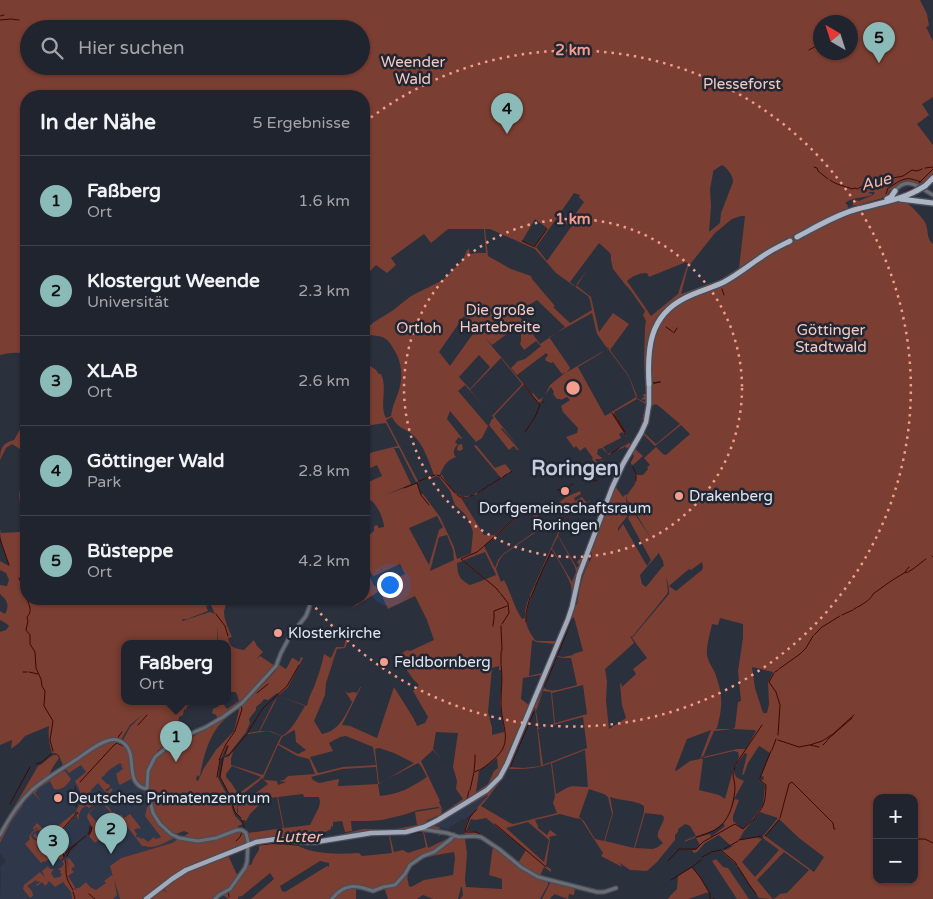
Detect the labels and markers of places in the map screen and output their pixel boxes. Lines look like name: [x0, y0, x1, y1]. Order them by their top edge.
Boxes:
pin: 5: [863, 22, 895, 63]
pin: 4: [491, 93, 523, 134]
centre of rings: [564, 379, 582, 397]
marker: Dorfgemeinschaftsraum Roringen: [559, 485, 571, 497]
place label: Drakenberg: [689, 487, 773, 505]
marker: Drakenberg: [673, 490, 685, 502]
place label: Dorfgemeinschaftsraum Roringen: [479, 499, 651, 534]
place label: Klosterkirche: [288, 624, 381, 642]
marker: Klosterkirche: [272, 627, 284, 639]
place label: Feldbornberg: [394, 653, 491, 671]
marker: Feldbornberg: [378, 656, 390, 668]
pin: 1: [160, 721, 192, 762]
place label: Deutsches Primatenzentrum: [68, 789, 270, 807]
marker: Deutsches Primatenzentrum: [52, 792, 64, 804]
pin: 2: [95, 813, 127, 854]
pin: 3: [37, 825, 69, 866]

